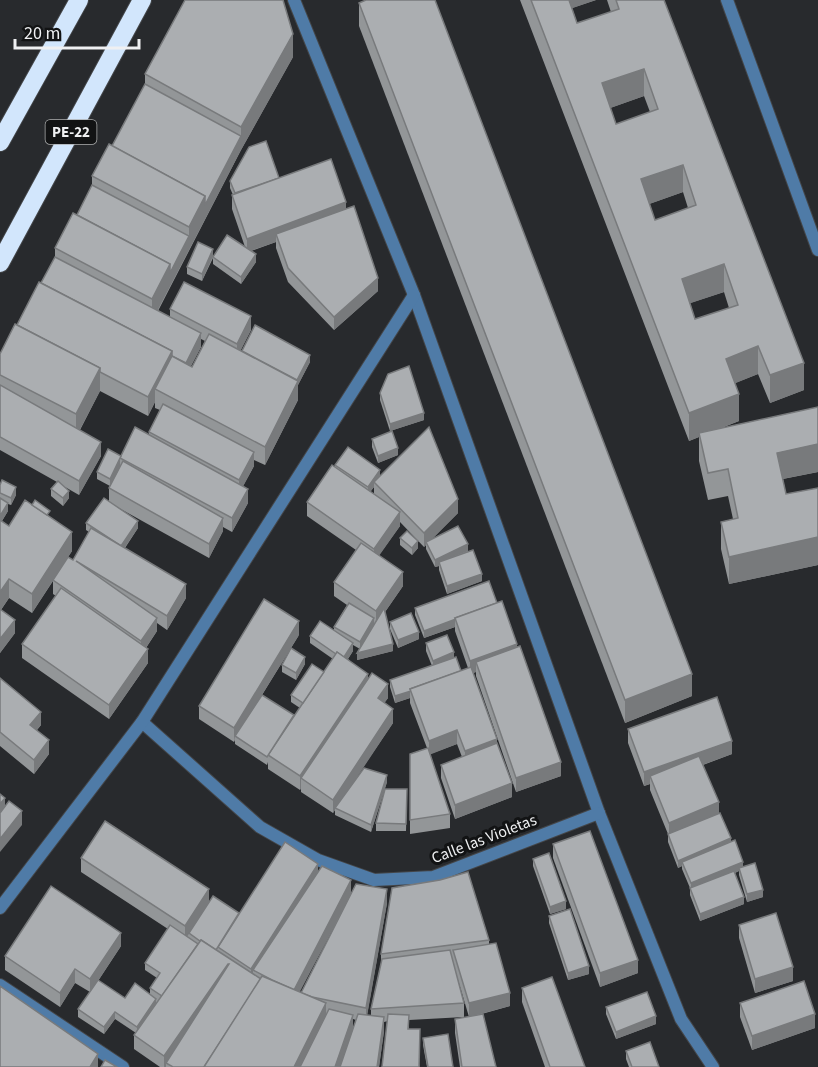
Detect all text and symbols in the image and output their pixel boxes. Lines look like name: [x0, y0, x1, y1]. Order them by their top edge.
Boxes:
scale bar: [15, 12, 140, 50]
text: 20 m: [24, 21, 60, 46]
road number: PE-22: [46, 120, 97, 144]
street label: Calle las Violetas: [428, 809, 540, 869]

